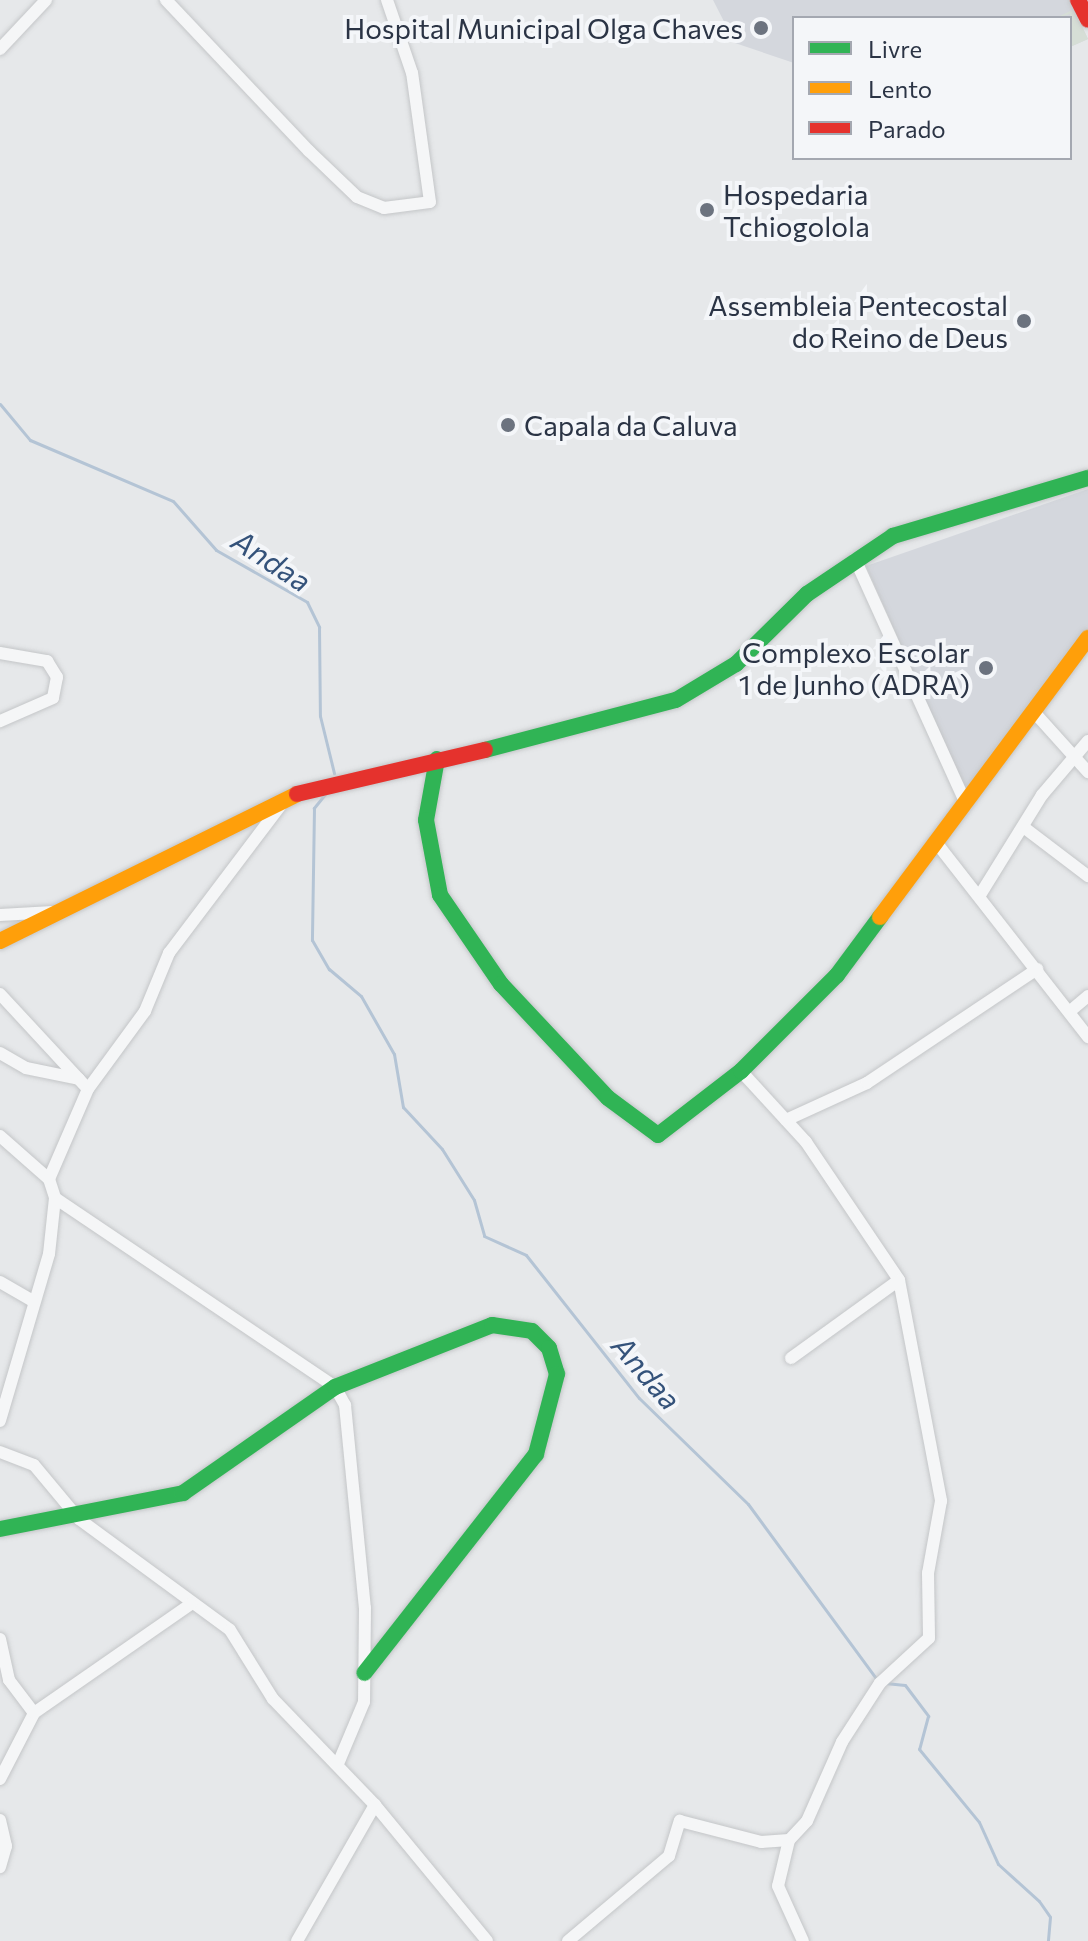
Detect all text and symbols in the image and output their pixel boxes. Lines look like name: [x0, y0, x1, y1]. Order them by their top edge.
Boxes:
place label: Hospital Municipal Olga Chaves: [344, 11, 743, 45]
legend: [792, 16, 1072, 160]
marker: Hospital Municipal Olga Chaves: [750, 17, 772, 39]
text: Livre: [868, 34, 922, 63]
text: Lento: [868, 74, 932, 103]
text: Parado: [868, 114, 946, 143]
place label: Hospedaria Tchiogolola: [723, 177, 870, 243]
marker: Hospedaria Tchiogolola: [698, 201, 716, 219]
place label: Assembleia Pentecostal do Reino de Deus: [708, 288, 1008, 354]
marker: Assembleia Pentecostal do Reino de Deus: [1015, 312, 1033, 330]
place label: Capala da Caluva: [524, 408, 738, 442]
marker: Capala da Caluva: [499, 416, 517, 434]
water label: Andaa: [226, 521, 318, 599]
place label: Complexo Escolar 1 de Junho (ADRA): [739, 635, 970, 701]
marker: Complexo Escolar 1 de Junho (ADRA): [977, 659, 995, 677]
water label: Andaa: [605, 1327, 689, 1417]

